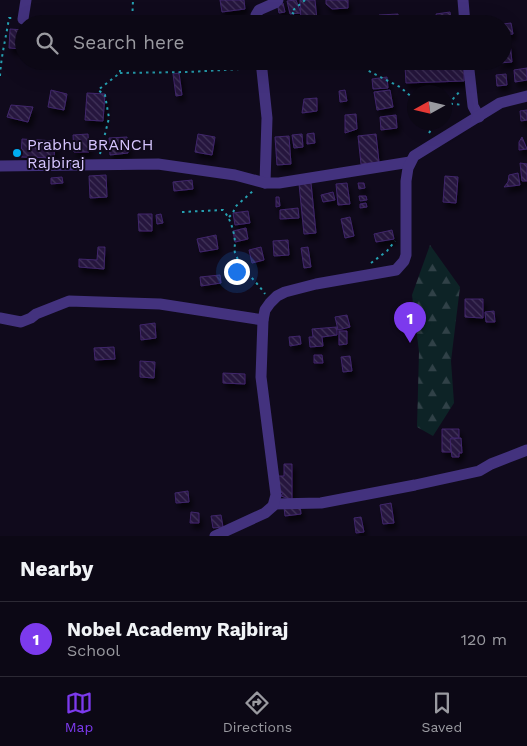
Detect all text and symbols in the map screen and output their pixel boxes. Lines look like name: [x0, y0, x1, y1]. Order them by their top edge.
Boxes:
search box: [15, 15, 512, 70]
icon: search: [33, 29, 61, 57]
text: Search here: [73, 31, 184, 54]
north arrow: [407, 85, 452, 130]
place label: Prabhu BRANCH Rajbiraj: [27, 135, 154, 172]
marker: Prabhu BRANCH Rajbiraj: [11, 147, 23, 159]
your location: [224, 259, 250, 285]
pin: 1: [394, 302, 426, 343]
text: Nearby: [20, 556, 93, 581]
text: Nobel Academy Rajbiraj: [67, 618, 288, 641]
text: 1: [33, 630, 39, 649]
text: 120 m: [461, 630, 507, 649]
text: School: [67, 641, 120, 660]
tab: Map: [65, 689, 93, 735]
tab: Directions: [223, 689, 292, 735]
tab: Saved: [422, 689, 462, 735]

